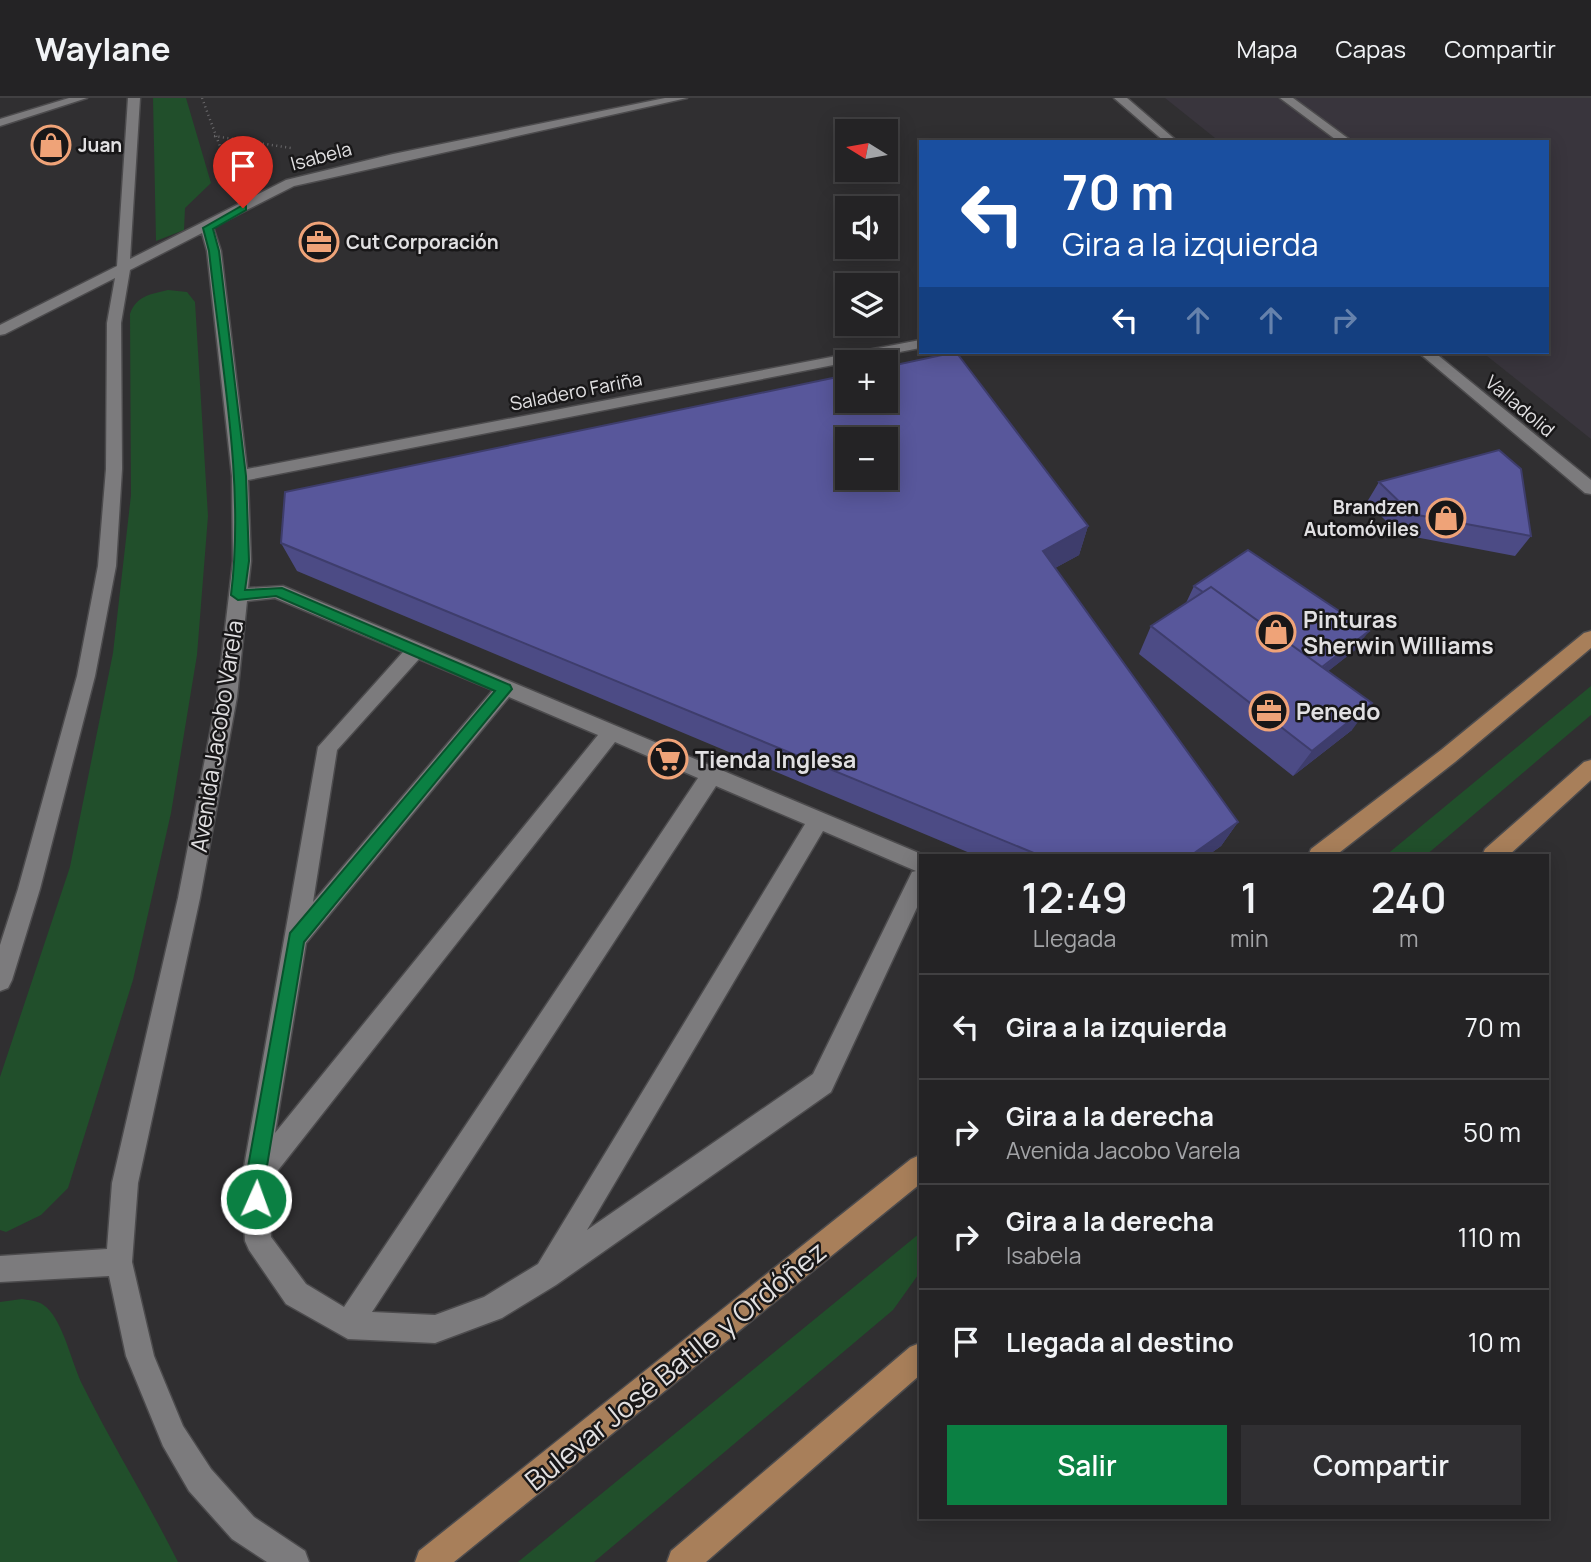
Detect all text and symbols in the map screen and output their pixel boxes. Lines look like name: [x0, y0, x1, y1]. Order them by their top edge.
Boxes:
text: Waylane: [35, 26, 171, 71]
text: Mapa: [1237, 32, 1298, 65]
text: Capas: [1336, 32, 1406, 65]
text: Compartir: [1444, 32, 1556, 65]
north arrow: [835, 119, 898, 182]
map controls: [835, 119, 898, 490]
shop icon: Juan: [30, 124, 72, 166]
place label: Juan: [78, 132, 122, 158]
street label: Isabela: [288, 135, 354, 177]
pin: [213, 136, 273, 208]
icon: arrive: [224, 147, 262, 185]
text: 70 m: [1062, 158, 1174, 225]
icon: left: [947, 168, 1038, 259]
button: sound: [835, 196, 898, 259]
office icon: Cut Corporación: [298, 221, 340, 263]
text: Gira a la izquierda: [1062, 222, 1318, 266]
place label: Cut Corporación: [346, 229, 499, 255]
button: layers: [835, 273, 898, 336]
icon: left: [1106, 301, 1144, 339]
icon: ahead: [1179, 301, 1217, 339]
icon: ahead: [1252, 301, 1290, 339]
icon: right: [1325, 301, 1363, 339]
button: +: [835, 350, 898, 413]
street label: Saladero Fariña: [508, 365, 644, 417]
street label: Valladolid: [1480, 369, 1560, 443]
button: −: [835, 427, 898, 490]
place label: Brandzen Automóviles: [1304, 494, 1419, 542]
shop icon: Brandzen Automóviles: [1425, 497, 1467, 539]
place label: Pinturas Sherwin Williams: [1303, 603, 1494, 661]
shop icon: Pinturas Sherwin Williams: [1255, 611, 1297, 653]
street label: Avenida Jacobo Varela: [182, 618, 250, 854]
office icon: Penedo: [1248, 690, 1290, 732]
place label: Penedo: [1296, 695, 1380, 727]
supermarket icon: Tienda Inglesa: [647, 738, 689, 780]
place label: Tienda Inglesa: [695, 743, 856, 775]
text: 12:49: [1021, 868, 1128, 926]
text: 1: [1240, 868, 1258, 926]
text: 240: [1371, 868, 1447, 926]
text: Llegada: [1033, 922, 1116, 954]
text: min: [1230, 922, 1269, 954]
text: m: [1399, 922, 1419, 954]
icon: left: [947, 1008, 985, 1046]
text: Gira a la izquierda: [1006, 1009, 1227, 1045]
text: 70 m: [1465, 1009, 1521, 1045]
text: Gira a la derecha: [1006, 1098, 1214, 1134]
icon: right: [947, 1113, 985, 1151]
text: 50 m: [1463, 1114, 1521, 1150]
text: Avenida Jacobo Varela: [1006, 1134, 1241, 1166]
position arrow: [219, 1162, 293, 1236]
text: Gira a la derecha: [1006, 1203, 1214, 1239]
icon: right: [947, 1218, 985, 1256]
text: 110 m: [1458, 1219, 1521, 1255]
street label: Bulevar José Batlle y Ordóñez: [516, 1232, 834, 1498]
text: Isabela: [1006, 1239, 1081, 1271]
icon: arrive: [947, 1323, 985, 1361]
text: Llegada al destino: [1006, 1324, 1234, 1360]
text: 10 m: [1468, 1324, 1521, 1360]
button: Salir: [947, 1425, 1227, 1505]
button: Compartir: [1241, 1425, 1521, 1505]

